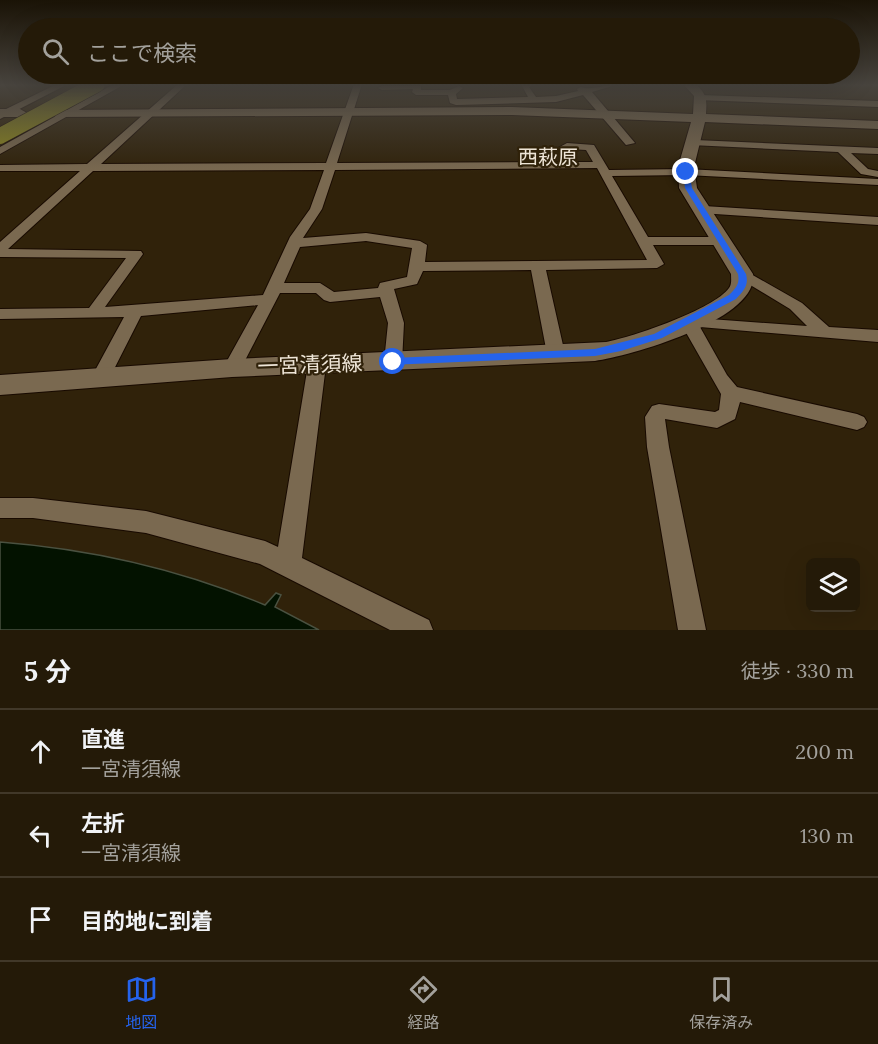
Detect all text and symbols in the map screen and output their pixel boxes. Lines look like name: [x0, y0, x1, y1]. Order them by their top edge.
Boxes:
search box: [18, 18, 860, 84]
icon: search: [39, 35, 72, 68]
text: ここで検索: [87, 39, 197, 67]
district label: 西萩原: [518, 144, 578, 169]
route end: [672, 158, 698, 184]
route start: [379, 348, 405, 374]
street label: 一宮清須線: [257, 349, 363, 380]
map controls: [806, 558, 860, 612]
button: layers: [806, 558, 860, 612]
text: 5 分: [24, 655, 71, 688]
text: 徒歩 · 330 m: [741, 658, 854, 683]
text: 直進: [81, 725, 125, 753]
icon: ahead: [24, 735, 57, 768]
text: 200 m: [795, 739, 854, 764]
text: 一宮清須線: [81, 756, 181, 781]
text: 左折: [81, 809, 125, 837]
icon: left: [24, 819, 57, 852]
text: 130 m: [800, 823, 854, 848]
text: 一宮清須線: [81, 840, 181, 865]
icon: arrive: [24, 903, 57, 936]
text: 目的地に到着: [81, 907, 213, 935]
tab: 地図: [125, 973, 158, 1033]
tab: 経路: [407, 973, 440, 1033]
tab: 保存済み: [689, 973, 753, 1033]

